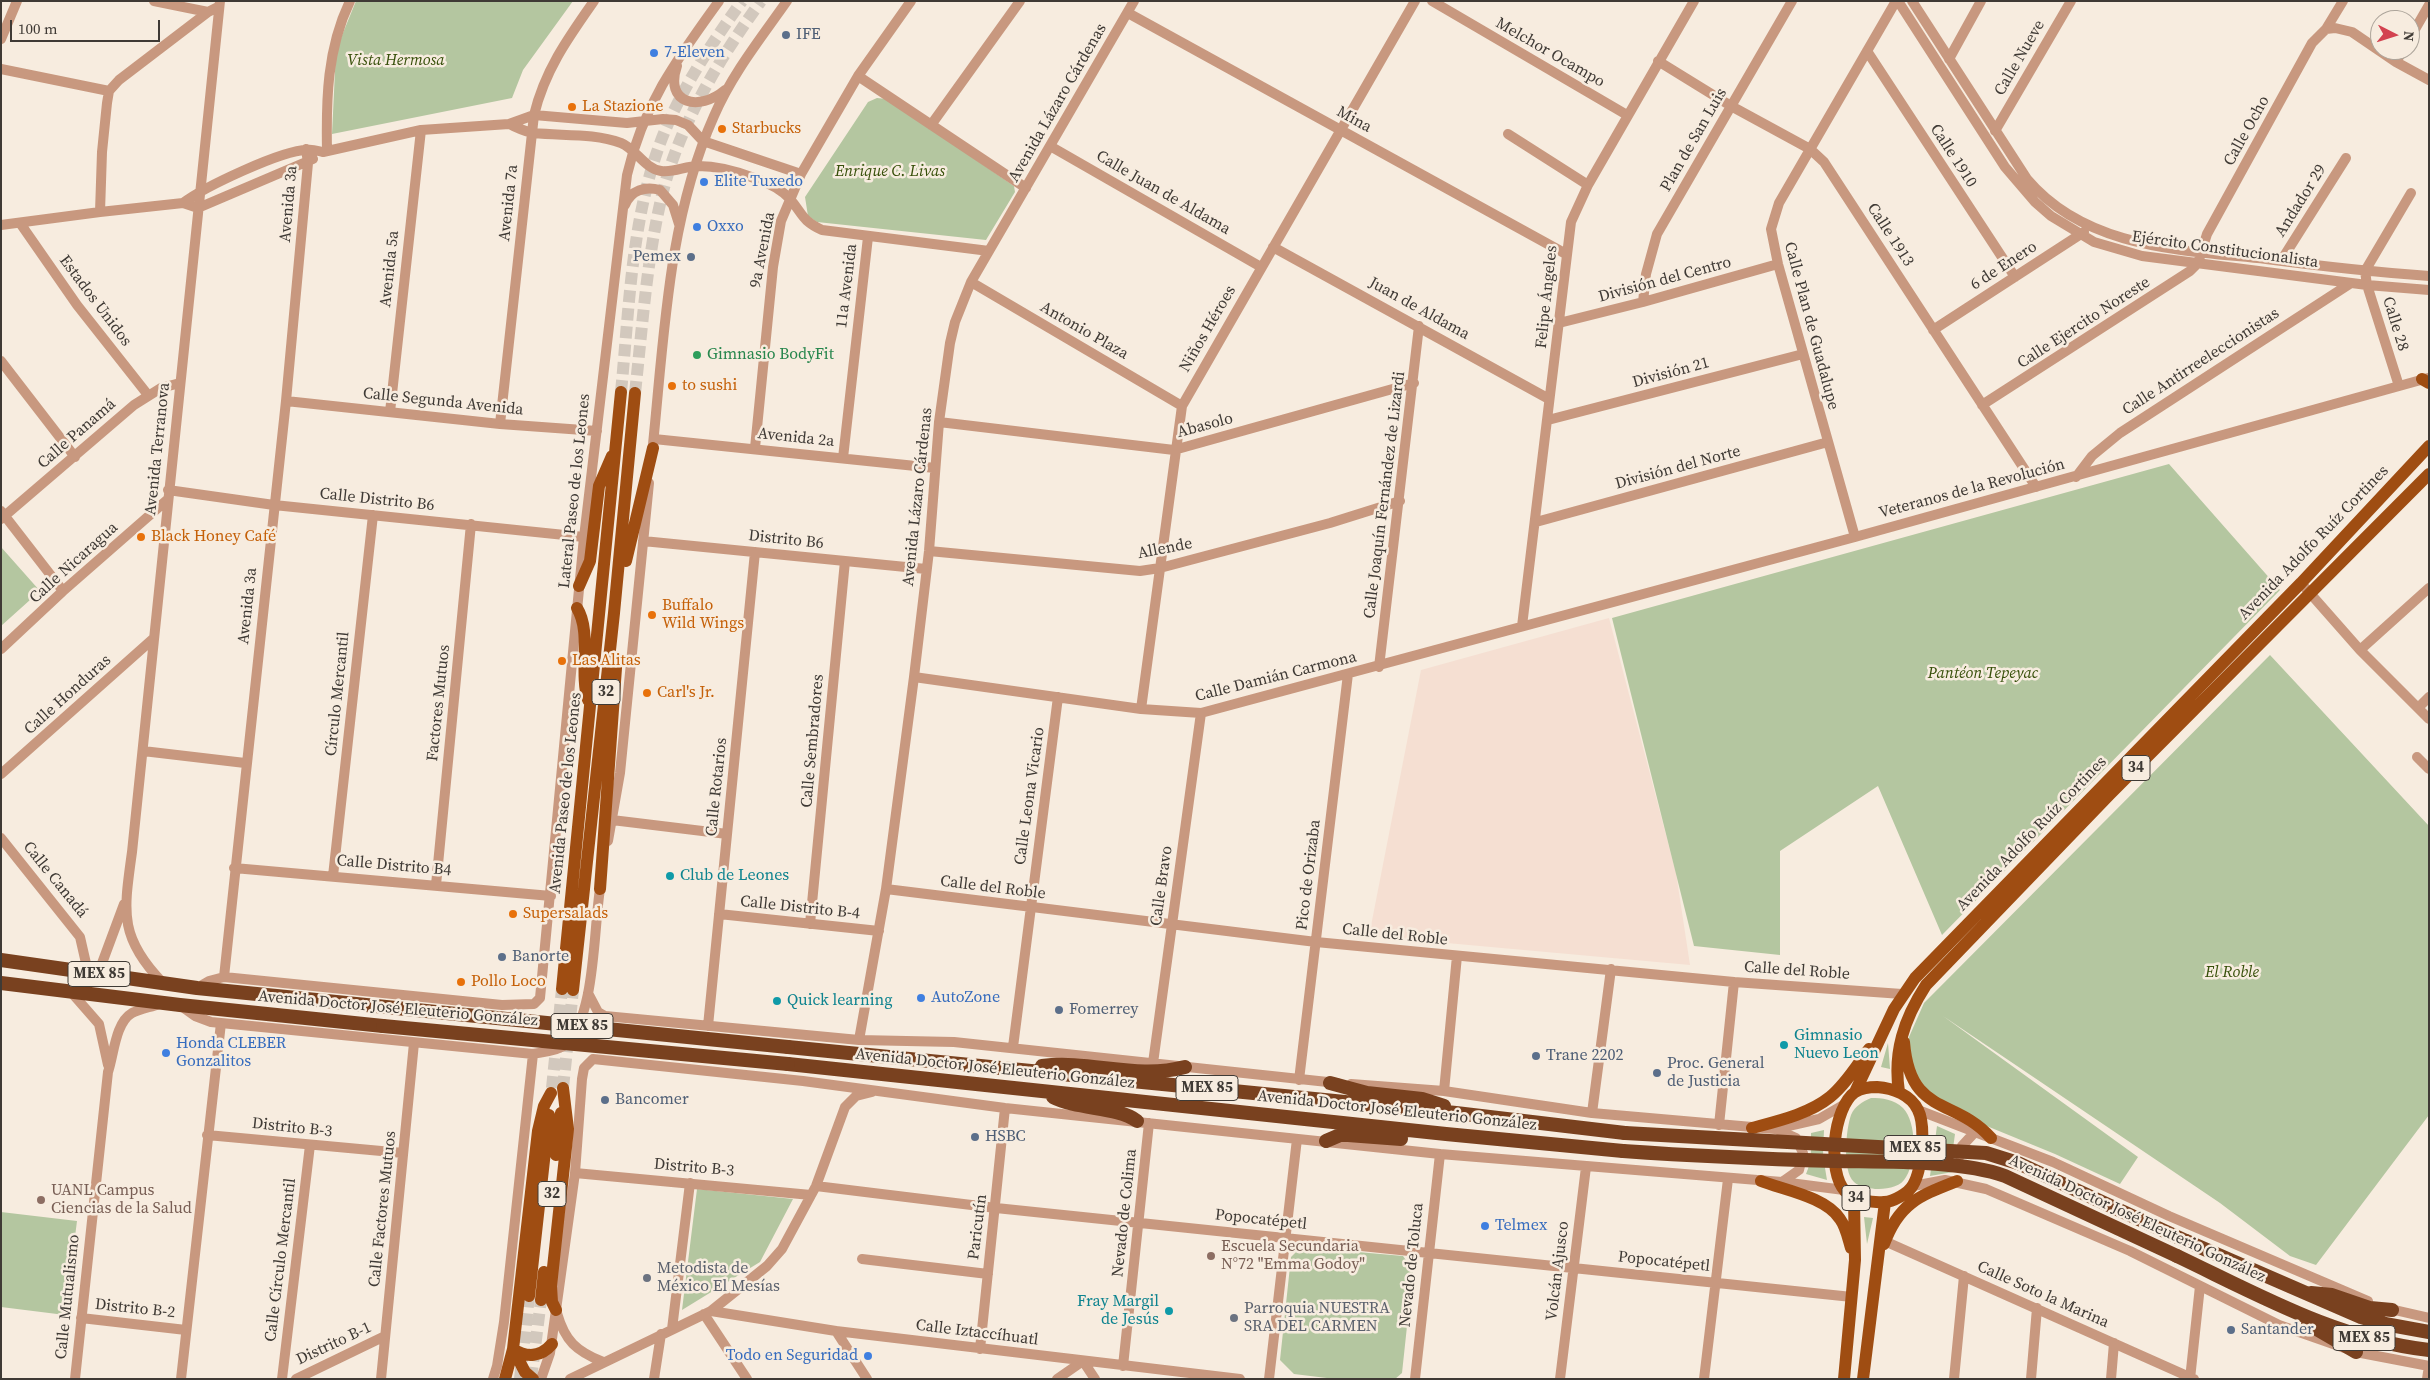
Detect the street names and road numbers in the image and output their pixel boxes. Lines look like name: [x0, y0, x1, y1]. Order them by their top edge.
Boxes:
street label: Melchor Ocampo: [1492, 14, 1608, 92]
street label: Calle Nueve: [1991, 17, 2049, 99]
street label: Avenida Lázaro Cárdenas: [1005, 20, 1111, 186]
street label: Plan de San Luis: [1657, 85, 1731, 195]
street label: Calle Ocho: [2220, 93, 2274, 169]
street label: Mina: [1333, 103, 1375, 137]
street label: Calle 1910: [1925, 121, 1981, 191]
street label: Calle Juan de Aldama: [1092, 147, 1234, 239]
street label: Andador 29: [2271, 161, 2331, 241]
street label: Avenida 7a: [495, 164, 523, 242]
street label: Avenida 3a: [276, 165, 302, 243]
street label: Calle 1913: [1862, 200, 1918, 270]
street label: 9a Avenida: [746, 210, 780, 290]
street label: Ejército Constitucionalista: [2131, 227, 2319, 273]
street label: Avenida 5a: [376, 230, 404, 308]
street label: 6 de Enero: [1967, 237, 2041, 295]
street label: Calle Plan de Guadalupe: [1779, 240, 1843, 412]
street label: 11a Avenida: [832, 243, 862, 329]
street label: Felipe Ángeles: [1532, 245, 1562, 349]
street label: Estados Unidos: [55, 252, 135, 350]
street label: División del Centro: [1597, 253, 1733, 307]
street label: Juan de Aldama: [1365, 273, 1473, 345]
street label: Calle Ejercito Noreste: [2014, 273, 2154, 373]
street label: Niños Héroes: [1176, 282, 1240, 376]
street label: Calle 28: [2378, 295, 2412, 353]
street label: Antonio Plaza: [1036, 298, 1132, 364]
street label: Calle Antirreeleccionistas: [2119, 304, 2283, 420]
street label: División 21: [1631, 354, 1711, 392]
street label: Calle Joaquín Fernández de Lizardi: [1360, 370, 1410, 620]
street label: Avenida Terranova: [141, 382, 175, 516]
street label: Calle Segunda Avenida: [362, 384, 524, 420]
street label: Lateral Paseo de los Leones: [555, 393, 595, 589]
street label: Calle Panamá: [34, 395, 120, 473]
street label: Avenida Lázaro Cárdenas: [899, 407, 937, 587]
street label: Abasolo: [1175, 409, 1235, 443]
street label: Avenida 2a: [757, 424, 835, 452]
street label: División del Norte: [1613, 442, 1743, 494]
street label: Veteranos de la Revolución: [1877, 455, 2067, 523]
street label: Avenida Adolfo Ruíz Cortines: [2235, 462, 2393, 624]
street label: Calle Distrito B6: [319, 484, 435, 516]
street label: Calle Nicaragua: [26, 518, 122, 608]
street label: Distrito B6: [747, 527, 825, 553]
street label: Allende: [1136, 534, 1194, 564]
street label: Avenida 3a: [234, 567, 262, 645]
street label: Círculo Mercantil: [322, 631, 354, 757]
street label: Factores Mutuos: [423, 644, 455, 762]
street label: Calle Damián Carmona: [1193, 648, 1359, 706]
street label: Calle Honduras: [21, 651, 115, 739]
street label: Calle Sembradores: [798, 673, 828, 809]
road number: 32: [592, 680, 620, 704]
street label: Avenida Paseo de los Leones: [546, 691, 586, 895]
street label: Calle Leona Vicario: [1011, 726, 1049, 866]
street label: Calle Rotarios: [702, 737, 732, 837]
street label: Avenida Adolfo Ruíz Cortines: [1953, 753, 2111, 915]
road number: 34: [2122, 756, 2150, 780]
street label: Pico de Orizaba: [1293, 819, 1325, 931]
street label: Calle Canadá: [18, 838, 92, 922]
street label: Calle Bravo: [1147, 845, 1177, 927]
street label: Calle Distrito B4: [336, 851, 452, 881]
street label: Calle del Roble: [939, 872, 1047, 904]
street label: Calle Distrito B-4: [739, 892, 861, 924]
street label: Calle del Roble: [1341, 920, 1449, 950]
street label: Calle del Roble: [1743, 958, 1851, 984]
road number: MEX 85: [68, 962, 130, 986]
street label: Avenida Doctor José Eleuterio González: [257, 987, 539, 1031]
road number: MEX 85: [551, 1014, 613, 1038]
street label: Avenida Doctor José Eleuterio González: [854, 1045, 1136, 1093]
road number: MEX 85: [1176, 1076, 1238, 1100]
street label: Avenida Doctor José Eleuterio González: [1256, 1087, 1538, 1135]
street label: Distrito B-3: [251, 1114, 333, 1142]
street label: Calle Factores Mutuos: [365, 1130, 401, 1288]
road number: MEX 85: [1884, 1136, 1946, 1160]
street label: Nevado de Colima: [1109, 1148, 1141, 1278]
street label: Avenida Doctor José Eleuterio González: [2006, 1151, 2268, 1287]
street label: Distrito B-3: [653, 1155, 735, 1181]
street label: Calle Círculo Mercantil: [261, 1177, 301, 1343]
road number: 32: [538, 1182, 566, 1206]
road number: 34: [1842, 1186, 1870, 1210]
street label: Paricutín: [964, 1193, 992, 1261]
street label: Nevado de Toluca: [1396, 1202, 1428, 1328]
street label: Popocatépetl: [1214, 1206, 1308, 1234]
street label: Volcán Ajusco: [1542, 1220, 1574, 1322]
street label: Calle Mutualismo: [52, 1234, 84, 1360]
street label: Popocatépetl: [1617, 1248, 1711, 1276]
street label: Calle Soto la Marina: [1974, 1257, 2112, 1333]
street label: Distrito B-2: [94, 1295, 176, 1323]
street label: Calle Iztaccíhuatl: [914, 1316, 1040, 1350]
street label: Distrito B-1: [293, 1318, 375, 1370]
road number: MEX 85: [2333, 1326, 2395, 1350]

